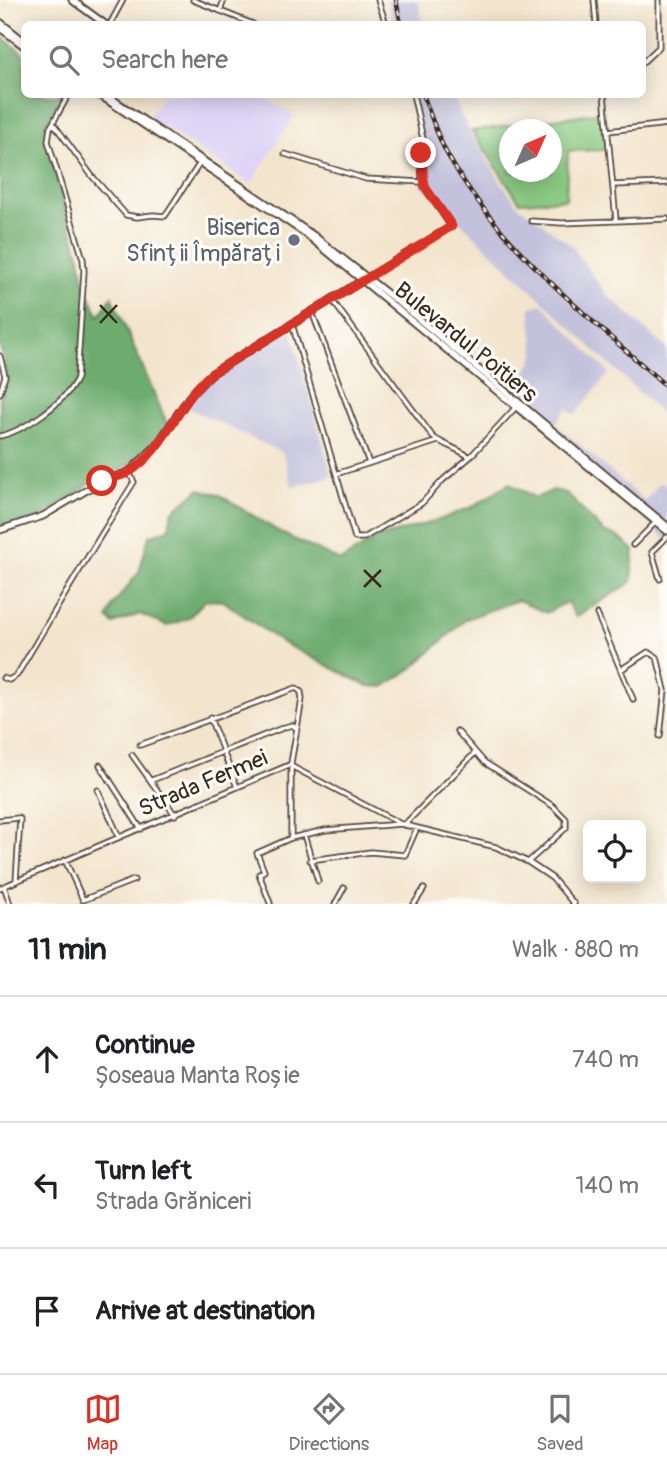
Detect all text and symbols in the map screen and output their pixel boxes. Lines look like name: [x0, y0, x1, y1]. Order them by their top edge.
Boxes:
search box: [21, 21, 646, 98]
icon: search: [45, 41, 83, 79]
text: Search here: [101, 44, 228, 76]
north arrow: [499, 119, 562, 182]
route end: [405, 137, 436, 168]
place label: Biserica Sfinții Împărați: [126, 213, 280, 268]
marker: Biserica Sfinții Împărați: [286, 232, 302, 248]
street label: Bulevardul Poitiers: [389, 275, 543, 409]
route start: [86, 465, 117, 496]
street label: Strada Fermei: [134, 743, 272, 823]
map controls: [583, 820, 646, 883]
button: locate: [583, 820, 646, 883]
text: 11 min: [28, 931, 107, 968]
text: Walk · 880 m: [512, 935, 639, 964]
text: Continue: [95, 1029, 195, 1061]
icon: ahead: [28, 1040, 66, 1078]
text: 740 m: [572, 1045, 639, 1074]
text: Șoseaua Manta Roșie: [95, 1061, 299, 1090]
text: Turn left: [95, 1155, 191, 1187]
icon: left: [28, 1166, 66, 1204]
text: 140 m: [576, 1171, 639, 1200]
text: Strada Grăniceri: [95, 1187, 251, 1216]
icon: arrive: [28, 1292, 66, 1330]
text: Arrive at destination: [95, 1295, 315, 1327]
tab: Map: [84, 1390, 122, 1456]
tab: Directions: [289, 1390, 369, 1456]
tab: Saved: [536, 1390, 583, 1456]

